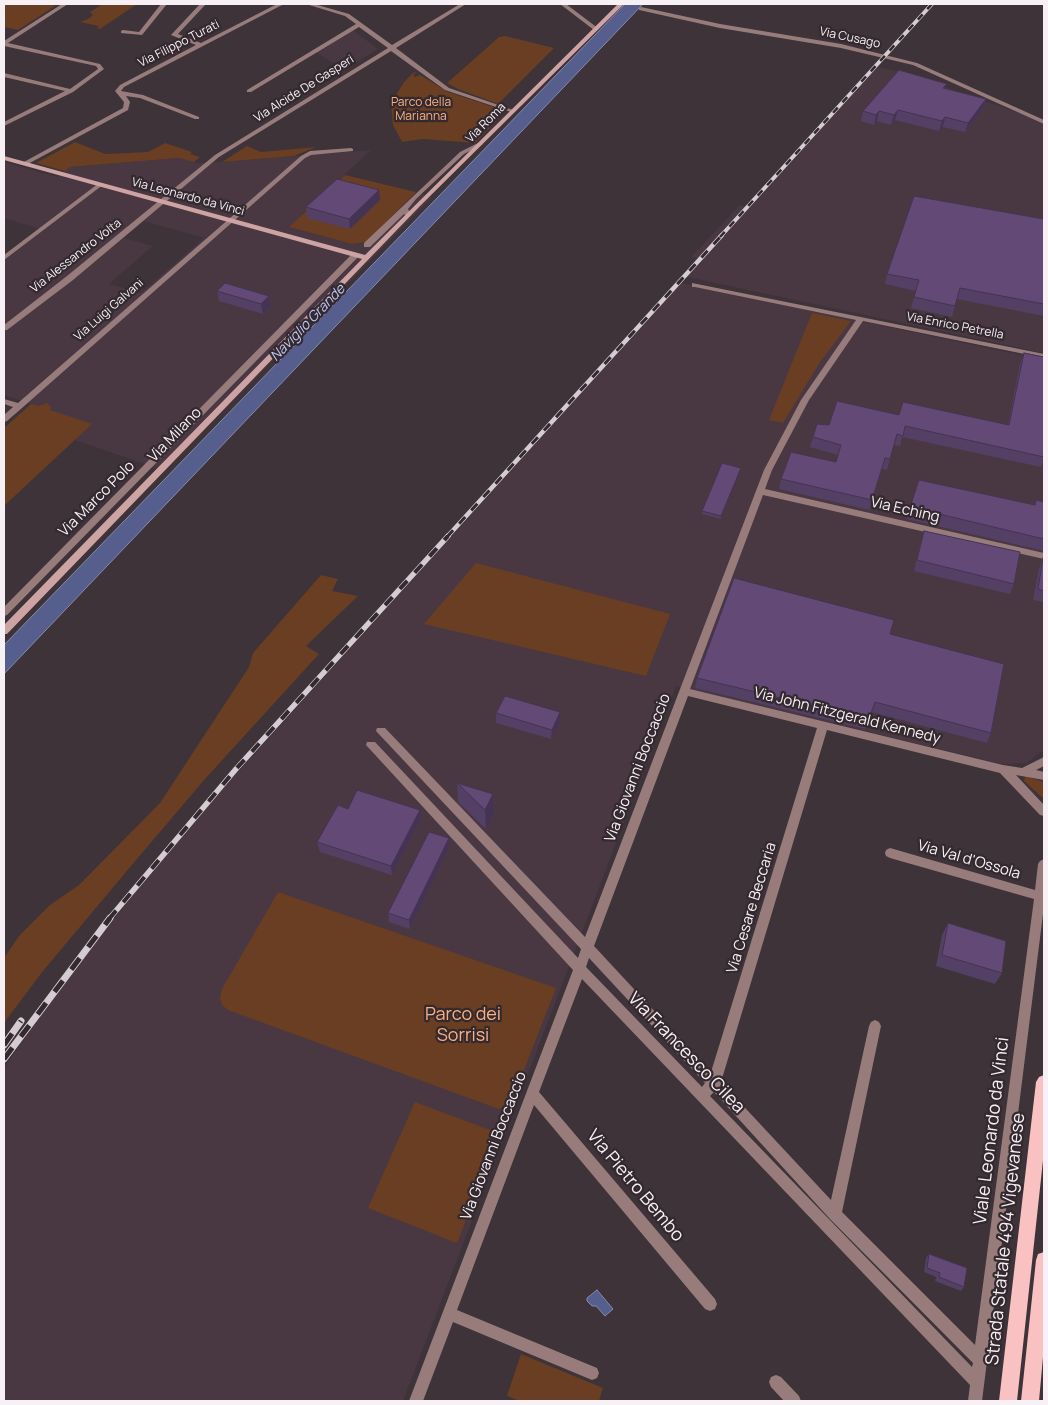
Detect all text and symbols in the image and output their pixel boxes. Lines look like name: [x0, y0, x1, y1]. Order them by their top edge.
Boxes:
street label: Via Filippo Turati: [136, 17, 222, 71]
street label: Via Cusago: [818, 25, 882, 51]
street label: Via Alcide De Gasperi: [251, 52, 357, 126]
park label: Parco della Marianna: [391, 96, 451, 124]
street label: Via Roma: [463, 100, 509, 146]
street label: Via Leonardo da Vinci: [130, 175, 246, 219]
street label: Via Alessandro Volta: [28, 216, 124, 296]
street label: Via Luigi Galvani: [71, 276, 147, 344]
water label: Naviglio Grande: [267, 281, 349, 365]
street label: Via Enrico Petrella: [905, 310, 1005, 342]
street label: Via Milano: [144, 404, 206, 466]
street label: Via Marco Polo: [55, 457, 139, 541]
street label: Via Eching: [869, 493, 941, 527]
street label: Via John Fitzgerald Kennedy: [752, 684, 942, 748]
street label: Via Giovanni Boccaccio: [601, 691, 675, 845]
street label: Via Val d'Ossola: [915, 837, 1023, 883]
street label: Via Cesare Beccaria: [723, 840, 781, 976]
street label: Via Francesco Cilea: [623, 988, 749, 1118]
park label: Parco dei Sorrisi: [425, 1004, 501, 1046]
street label: Viale Leonardo da Vinci: [970, 1036, 1014, 1226]
street label: Via Giovanni Boccaccio: [457, 1069, 531, 1223]
street label: Strada Statale 494 Vigevanese: [982, 1112, 1030, 1366]
street label: Via Pietro Bembo: [582, 1126, 688, 1246]

